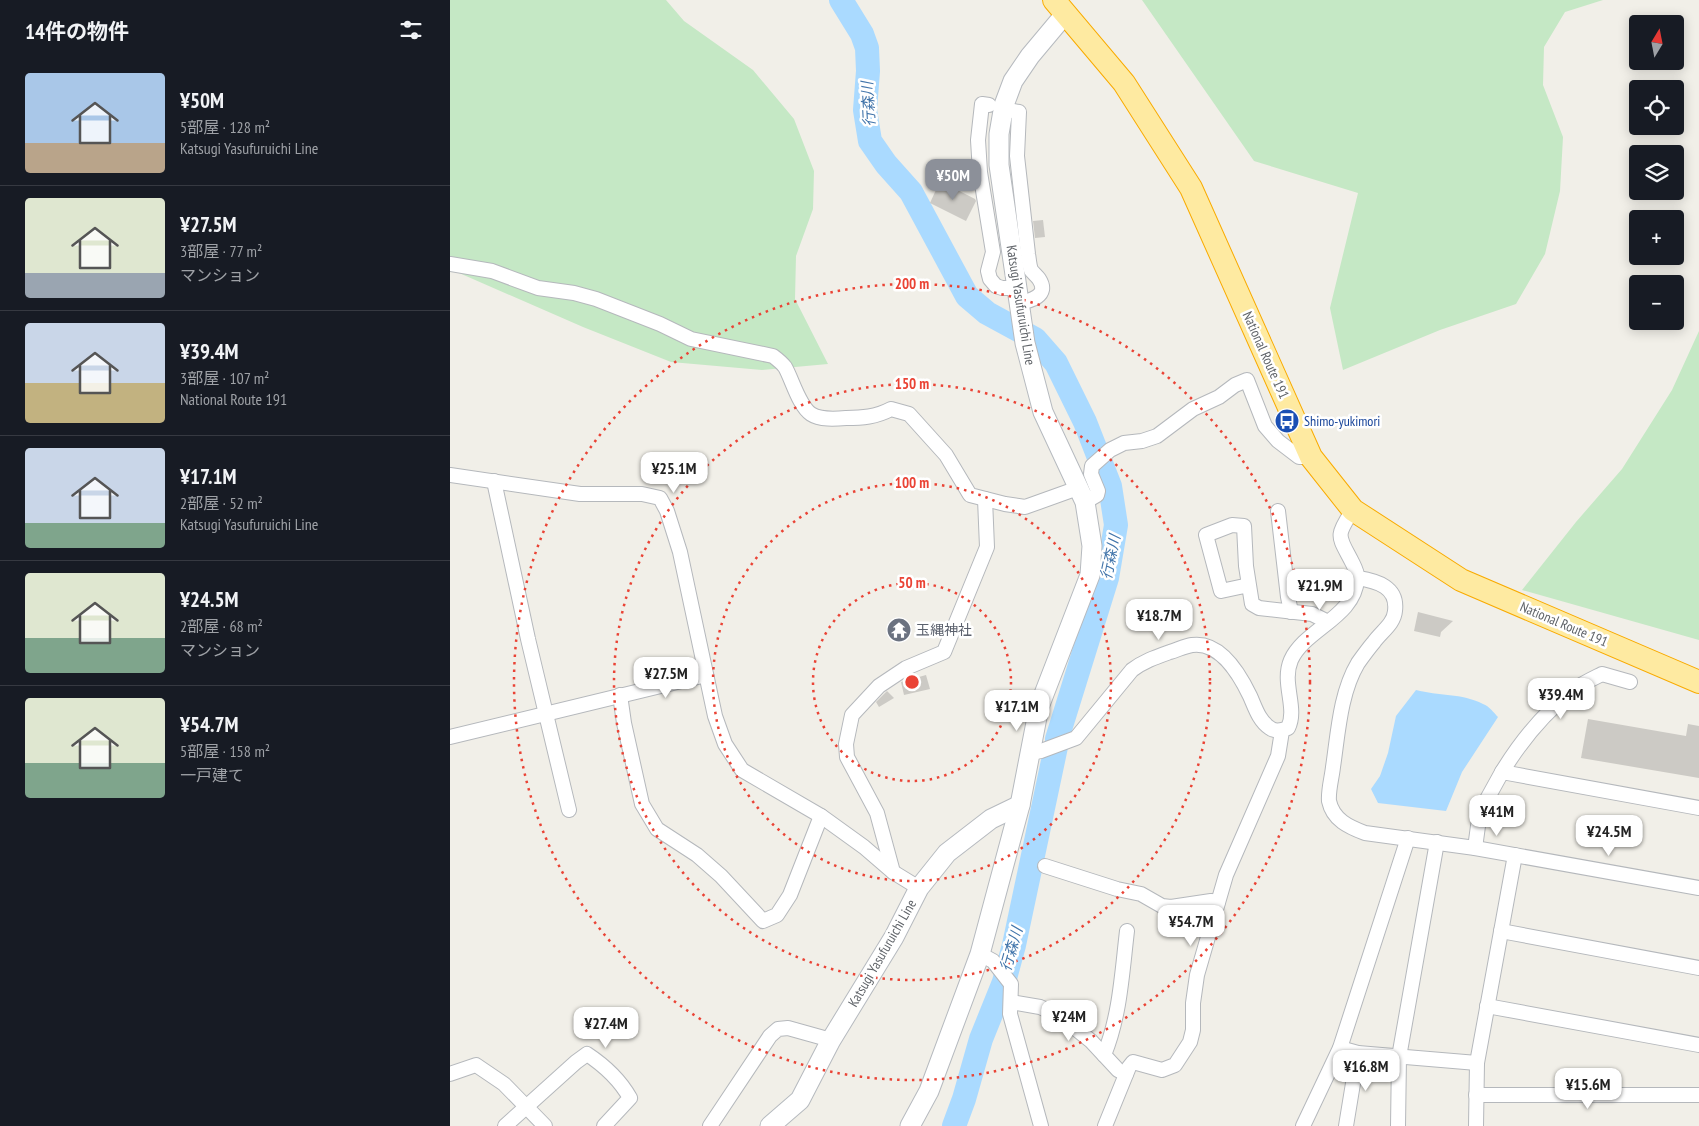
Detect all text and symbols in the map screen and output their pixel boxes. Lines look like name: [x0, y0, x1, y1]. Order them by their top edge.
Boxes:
north arrow: [1629, 15, 1684, 70]
map controls: [1629, 15, 1684, 330]
icon: filters: [397, 16, 425, 44]
text: 14件の物件: [25, 18, 129, 45]
water label: 行森川: [857, 79, 879, 127]
button: locate: [1629, 80, 1684, 135]
text: ¥50M: [180, 87, 224, 114]
icon: home: [65, 93, 125, 153]
text: 5部屋 · 128 m²: [180, 117, 270, 137]
text: Katsugi Yasufuruichi Line: [180, 138, 318, 158]
button: layers: [1629, 145, 1684, 200]
pin: ¥50M: [923, 158, 983, 201]
text: ¥50M: [936, 165, 970, 185]
button: +: [1629, 210, 1684, 265]
text: ¥27.5M: [180, 211, 236, 238]
icon: home: [65, 218, 125, 278]
text: 3部屋 · 77 m²: [180, 241, 262, 261]
street label: Katsugi Yasufuruichi Line: [1003, 244, 1039, 366]
text: マンション: [180, 265, 260, 285]
text: 200 m: [895, 274, 929, 293]
button: −: [1629, 275, 1684, 330]
street label: National Route 191: [1239, 309, 1293, 401]
text: ¥39.4M: [180, 338, 239, 365]
icon: home: [65, 343, 125, 403]
text: 3部屋 · 107 m²: [180, 368, 269, 388]
text: 150 m: [895, 374, 929, 393]
text: National Route 191: [180, 389, 287, 409]
bus stop icon: Shimo-yukimori: [1274, 408, 1300, 434]
place label: Shimo-yukimori: [1304, 412, 1380, 430]
pin: ¥25.1M: [633, 452, 715, 494]
text: ¥25.1M: [652, 458, 696, 478]
text: ¥17.1M: [180, 463, 236, 490]
icon: home: [65, 468, 125, 528]
text: 100 m: [895, 473, 929, 492]
text: 2部屋 · 52 m²: [180, 493, 263, 513]
text: Katsugi Yasufuruichi Line: [180, 514, 318, 534]
water label: 行森川: [1096, 531, 1124, 581]
pin: ¥21.9M: [1279, 568, 1361, 611]
text: 50 m: [898, 573, 926, 592]
text: ¥21.9M: [1298, 575, 1342, 595]
text: ¥24.5M: [180, 586, 239, 613]
icon: home: [65, 593, 125, 653]
street label: National Route 191: [1517, 597, 1611, 651]
pin: ¥18.7M: [1118, 598, 1200, 641]
text: ¥18.7M: [1137, 605, 1181, 625]
text: 2部屋 · 68 m²: [180, 616, 263, 636]
temple icon: 玉縄神社: [886, 617, 912, 643]
place label: 玉縄神社: [916, 621, 972, 639]
text: マンション: [180, 640, 260, 660]
pin: ¥27.5M: [625, 656, 707, 699]
text: ¥27.5M: [644, 663, 688, 683]
centre of rings: [903, 673, 921, 691]
pin: ¥39.4M: [1520, 678, 1602, 720]
text: ¥39.4M: [1539, 684, 1583, 704]
pin: ¥17.1M: [976, 690, 1058, 732]
text: ¥17.1M: [995, 696, 1039, 716]
text: ¥54.7M: [180, 711, 239, 738]
icon: home: [65, 718, 125, 778]
text: 5部屋 · 158 m²: [180, 741, 270, 761]
text: 一戸建て: [180, 765, 244, 785]
pin: ¥41M: [1467, 794, 1527, 837]
text: ¥41M: [1480, 801, 1514, 821]
pin: ¥24.5M: [1568, 814, 1650, 857]
text: ¥24.5M: [1587, 821, 1631, 841]
street label: Katsugi Yasufuruichi Line: [844, 896, 920, 1010]
pin: ¥54.7M: [1150, 904, 1232, 947]
text: ¥54.7M: [1169, 911, 1213, 931]
water label: 行森川: [996, 923, 1027, 973]
pin: ¥24M: [1039, 1000, 1099, 1042]
pin: ¥27.4M: [565, 1006, 647, 1049]
text: ¥24M: [1052, 1006, 1086, 1026]
text: ¥27.4M: [584, 1013, 628, 1033]
pin: ¥16.8M: [1325, 1050, 1407, 1092]
text: ¥16.8M: [1344, 1056, 1388, 1076]
pin: ¥15.6M: [1547, 1068, 1629, 1110]
text: ¥15.6M: [1566, 1074, 1610, 1094]

